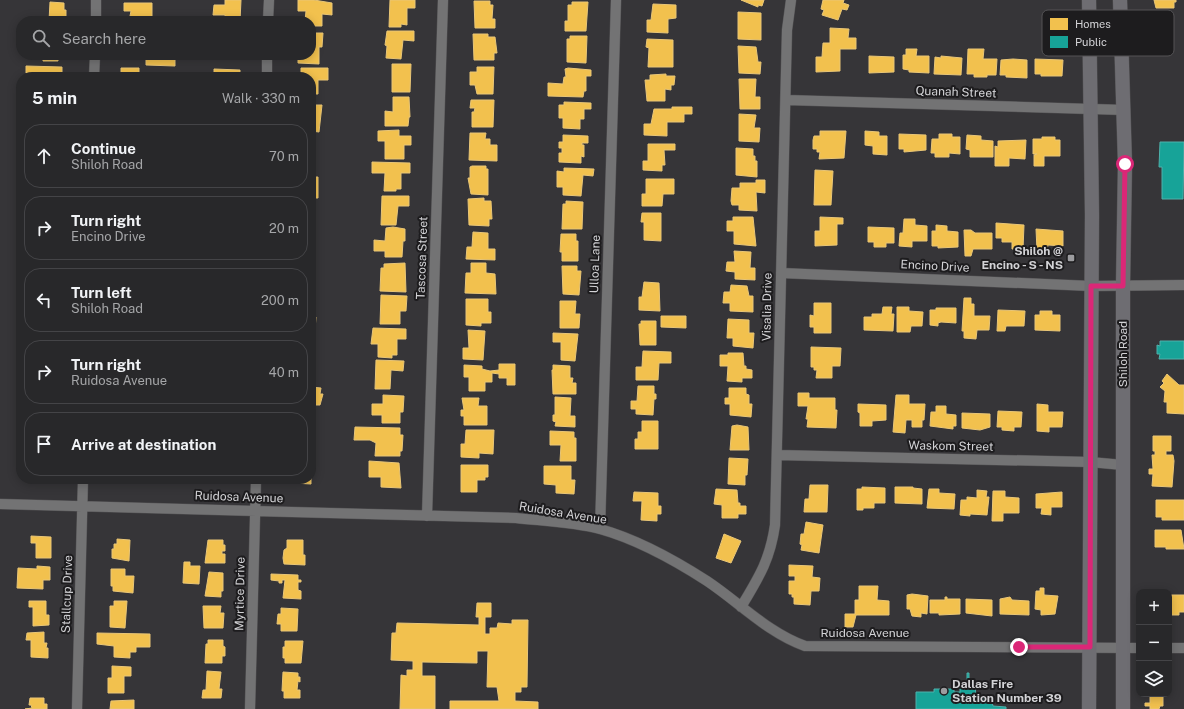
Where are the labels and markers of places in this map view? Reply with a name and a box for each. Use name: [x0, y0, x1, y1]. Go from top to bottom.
place label: Shiloh @ Encino - S - NS: [981, 244, 1063, 272]
marker: Shiloh @ Encino - S - NS: [1066, 253, 1076, 263]
place label: Dallas Fire Station Number 39: [952, 677, 1062, 705]
marker: Dallas Fire Station Number 39: [939, 686, 949, 696]

